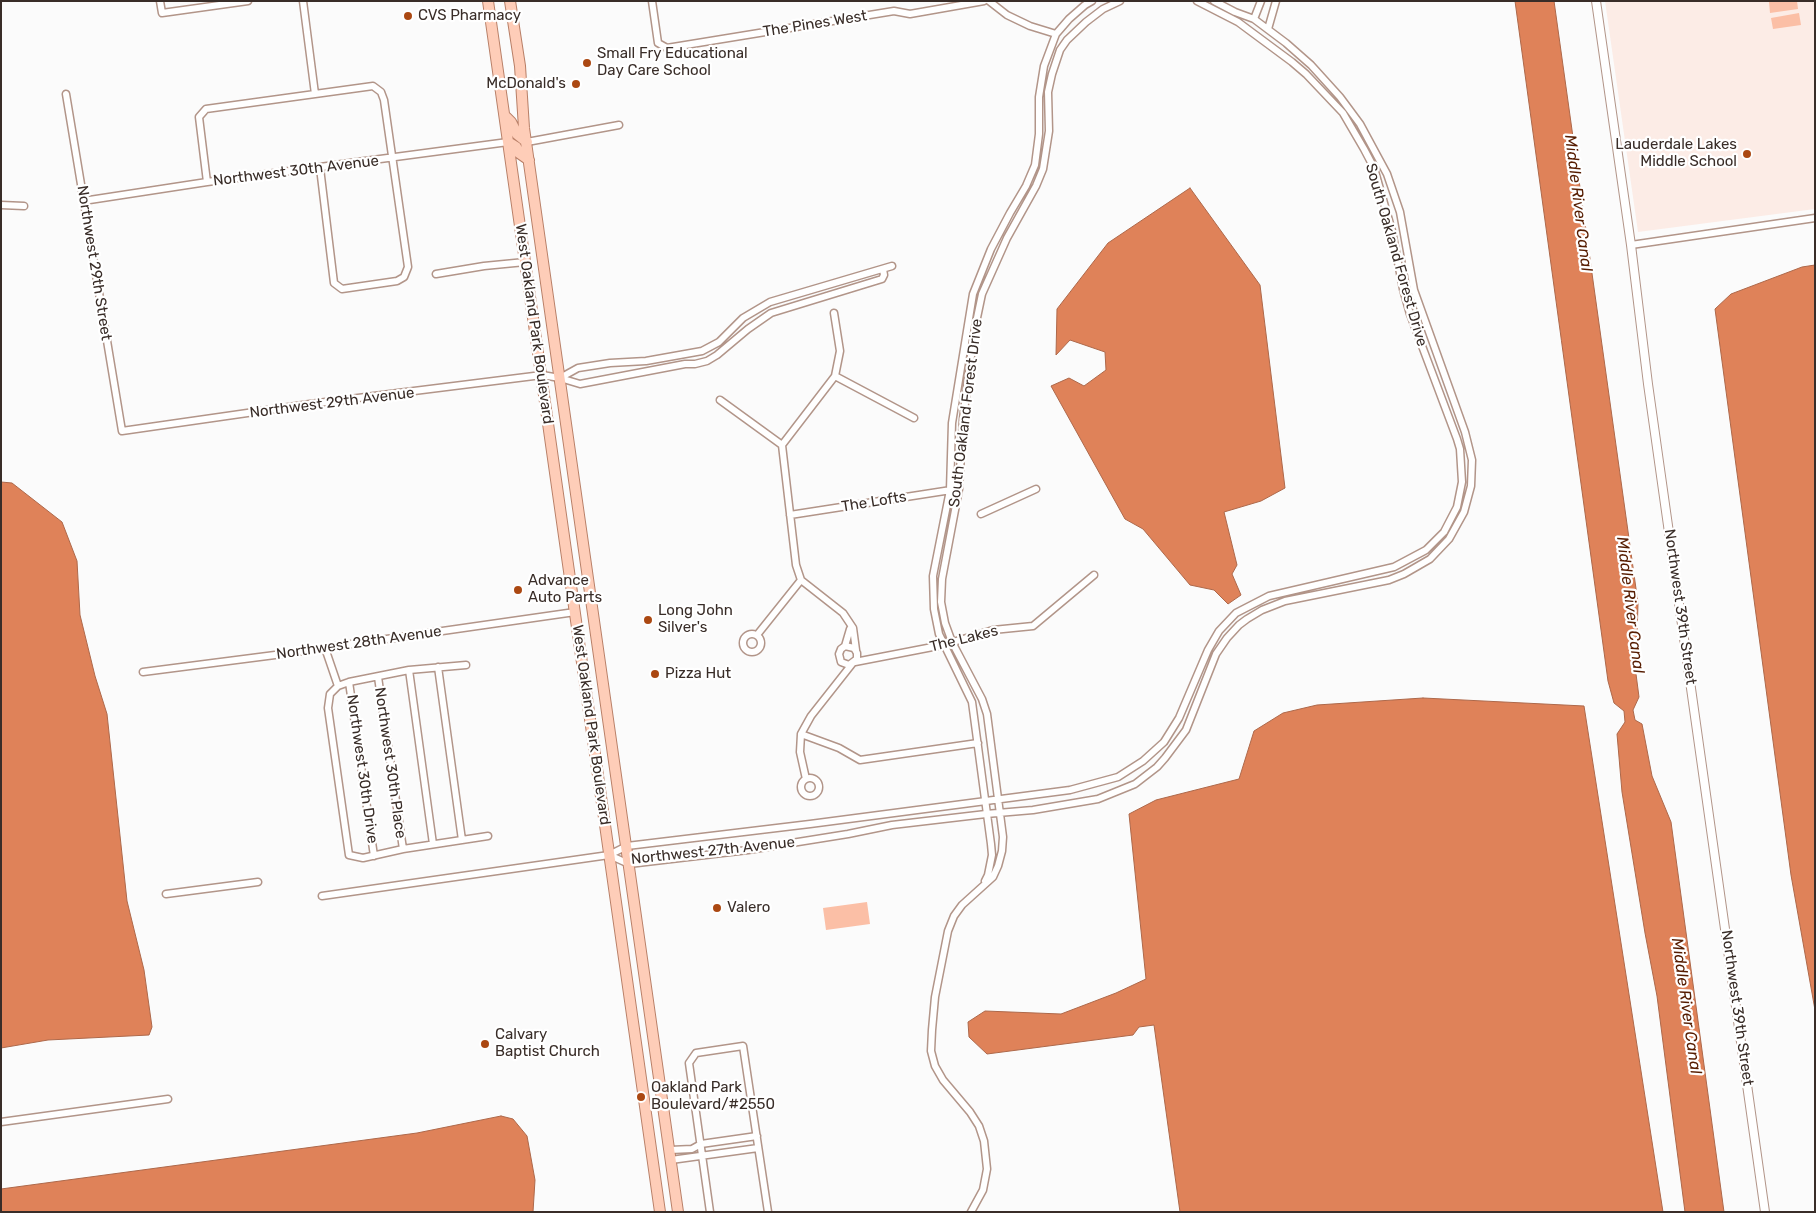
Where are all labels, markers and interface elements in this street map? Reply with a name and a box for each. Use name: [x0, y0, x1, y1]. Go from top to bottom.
place label: CVS Pharmacy: [418, 7, 521, 25]
street label: The Pines West: [762, 7, 868, 41]
marker: CVS Pharmacy: [402, 10, 414, 22]
place label: Small Fry Educational Day Care School: [597, 45, 748, 80]
marker: Small Fry Educational Day Care School: [581, 57, 593, 69]
place label: McDonald's: [486, 75, 566, 93]
marker: McDonald's: [570, 78, 582, 90]
water label: Middle River Canal: [1560, 134, 1596, 272]
place label: Lauderdale Lakes Middle School: [1615, 136, 1737, 171]
marker: Lauderdale Lakes Middle School: [1741, 148, 1753, 160]
street label: Northwest 30th Avenue: [212, 152, 380, 190]
street label: South Oakland Forest Drive: [1361, 161, 1431, 349]
street label: Northwest 29th Street: [73, 184, 115, 342]
street label: West Oakland Park Boulevard: [511, 223, 557, 425]
street label: South Oakland Forest Drive: [945, 318, 987, 508]
street label: Northwest 29th Avenue: [249, 384, 415, 422]
street label: The Lofts: [840, 488, 908, 516]
street label: Northwest 39th Street: [1660, 528, 1700, 686]
water label: Middle River Canal: [1612, 536, 1648, 674]
place label: Advance Auto Parts: [528, 572, 602, 607]
marker: Advance Auto Parts: [512, 584, 524, 596]
place label: Long John Silver's: [658, 602, 733, 637]
marker: Long John Silver's: [642, 614, 654, 626]
street label: Northwest 28th Avenue: [275, 622, 443, 664]
street label: The Lakes: [928, 622, 1000, 656]
street label: West Oakland Park Boulevard: [568, 624, 614, 826]
place label: Pizza Hut: [665, 665, 731, 683]
marker: Pizza Hut: [649, 668, 661, 680]
street label: Northwest 30th Place: [370, 686, 410, 840]
street label: Northwest 30th Drive: [343, 693, 381, 845]
street label: Northwest 27th Avenue: [630, 833, 796, 869]
place label: Valero: [727, 899, 770, 917]
marker: Valero: [711, 902, 723, 914]
street label: Northwest 39th Street: [1717, 929, 1757, 1087]
water label: Middle River Canal: [1667, 937, 1705, 1075]
place label: Calvary Baptist Church: [495, 1026, 600, 1061]
marker: Calvary Baptist Church: [479, 1038, 491, 1050]
place label: Oakland Park Boulevard/#2550: [651, 1079, 775, 1114]
marker: Oakland Park Boulevard/#2550: [635, 1091, 647, 1103]

